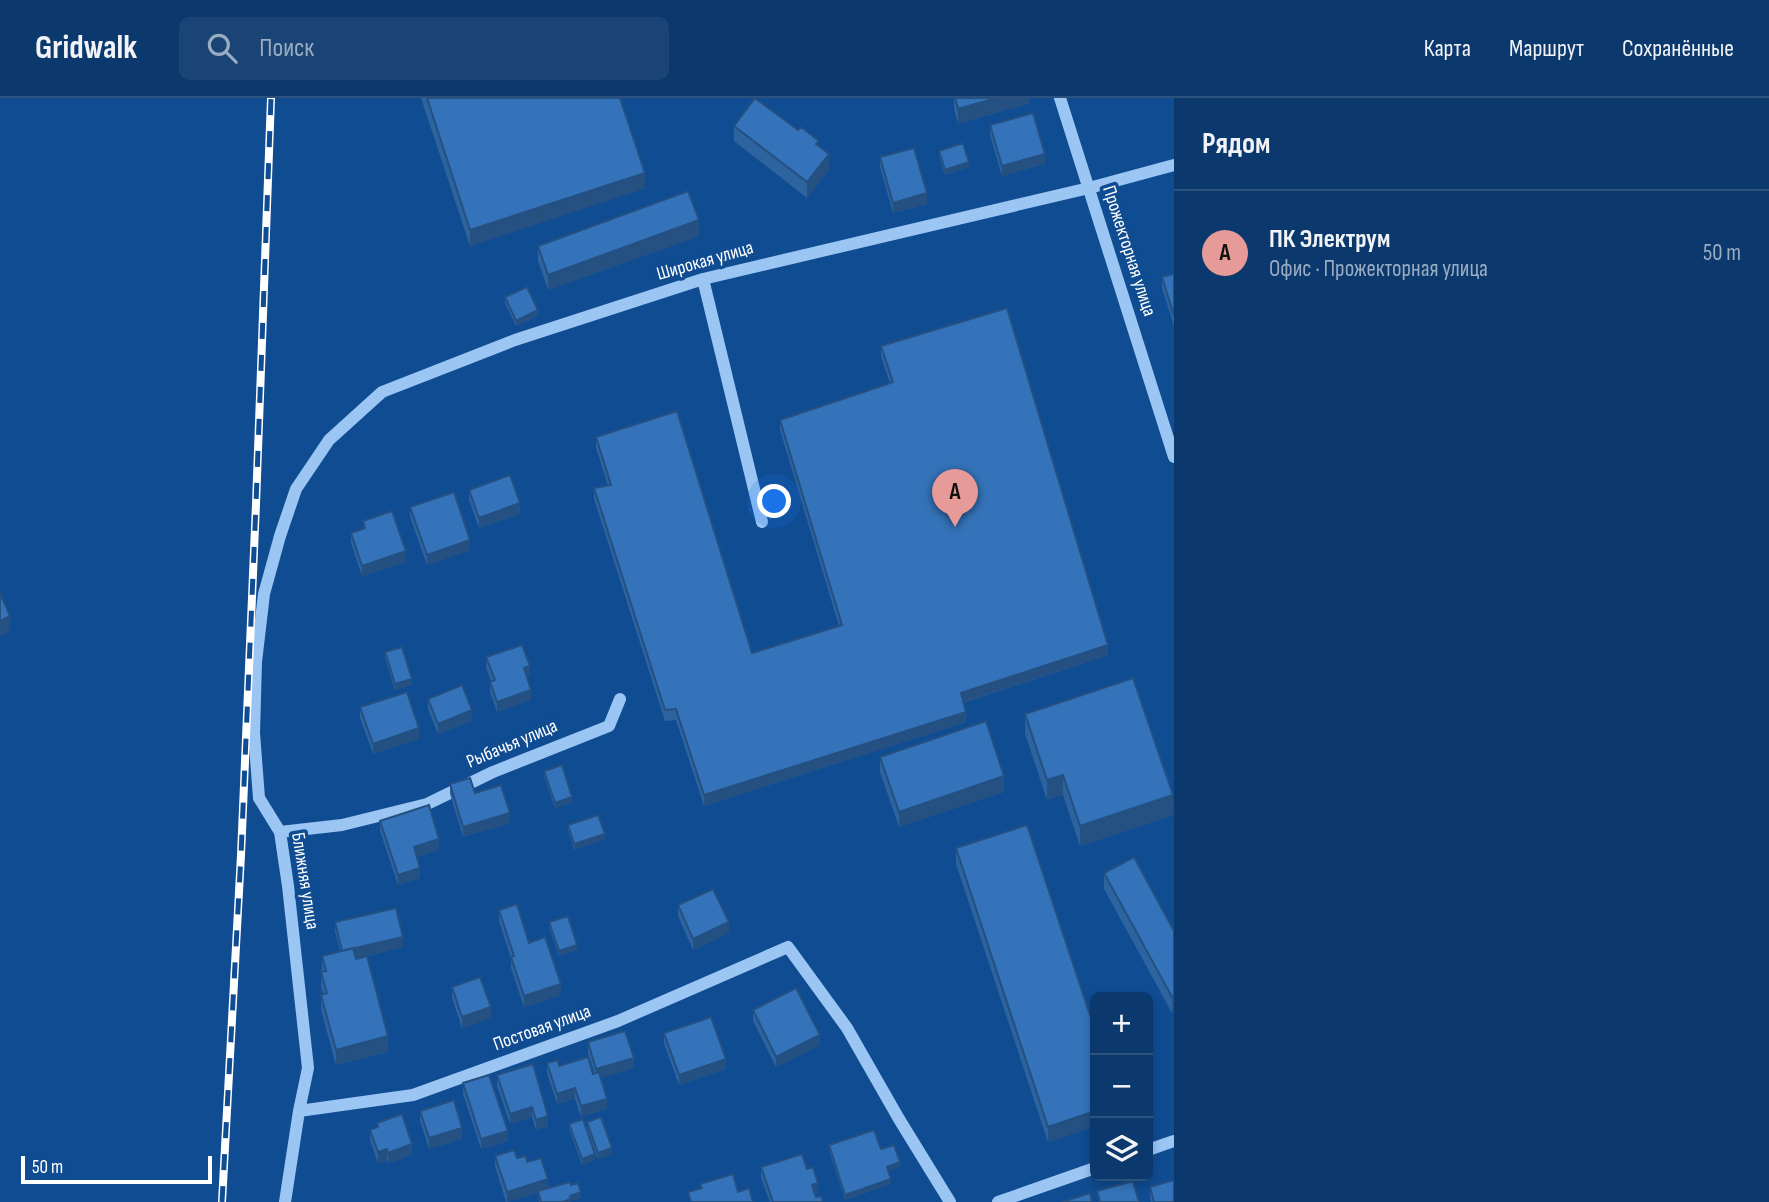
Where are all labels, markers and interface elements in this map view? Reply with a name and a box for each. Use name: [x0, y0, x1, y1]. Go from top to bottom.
search box: [179, 17, 669, 80]
text: Gridwalk: [35, 28, 137, 68]
icon: search: [203, 29, 241, 67]
text: Поиск: [259, 33, 314, 64]
text: Карта: [1424, 34, 1471, 63]
text: Маршрут: [1509, 34, 1584, 63]
text: Сохранённые: [1622, 34, 1734, 63]
text: Рядом: [1202, 126, 1270, 162]
street label: Прожекторная улица: [1097, 183, 1161, 319]
text: ПК Электрум: [1269, 224, 1390, 255]
street label: Широкая улица: [654, 236, 756, 286]
text: A: [1220, 239, 1230, 267]
text: 50 m: [1703, 239, 1741, 267]
text: Офис · Прожекторная улица: [1269, 255, 1488, 283]
pin: A: [932, 469, 978, 527]
your location: [757, 484, 791, 518]
street label: Рыбачья улица: [463, 715, 561, 773]
street label: Ближняя улица: [286, 831, 324, 931]
map controls: [1090, 992, 1153, 1181]
button: +: [1090, 992, 1153, 1055]
street label: Постовая улица: [490, 1000, 594, 1056]
button: −: [1090, 1055, 1153, 1118]
button: layers: [1090, 1118, 1153, 1181]
scale bar: [21, 1153, 212, 1185]
text: 50 m: [32, 1156, 63, 1179]

